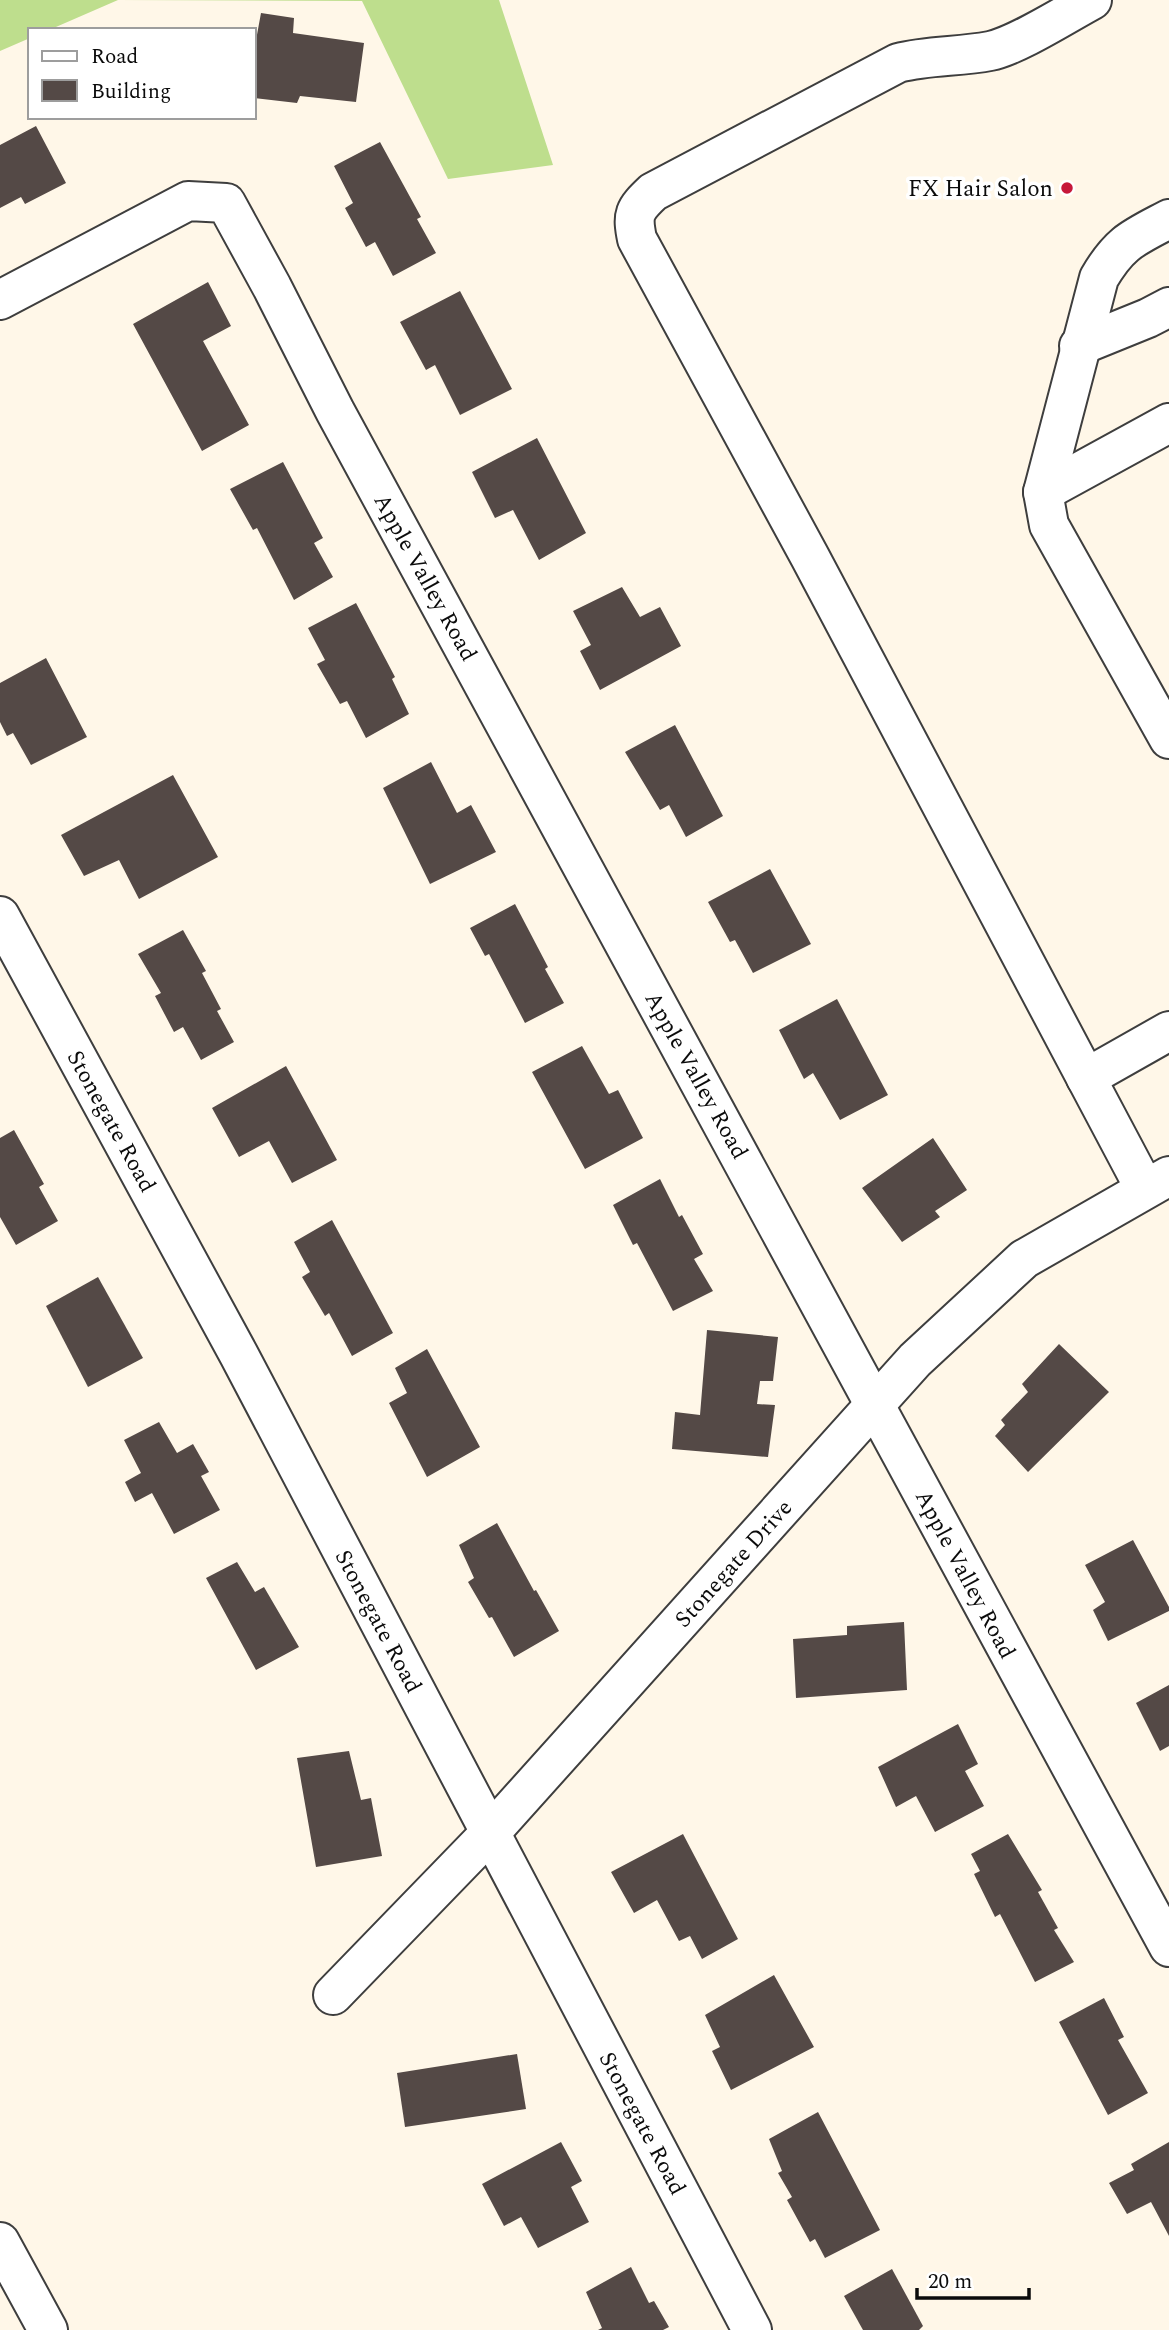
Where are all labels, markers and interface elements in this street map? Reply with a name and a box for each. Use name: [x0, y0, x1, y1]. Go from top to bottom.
legend: [28, 28, 256, 119]
text: Road: [91, 41, 138, 73]
text: Building: [91, 76, 171, 108]
place label: FX Hair Salon: [908, 172, 1053, 207]
marker: FX Hair Salon: [1059, 180, 1075, 196]
street label: Apple Valley Road: [364, 487, 485, 668]
street label: Apple Valley Road: [635, 985, 756, 1166]
street label: Stonegate Road: [57, 1044, 164, 1199]
street label: Apple Valley Road: [905, 1484, 1024, 1666]
street label: Stonegate Drive: [667, 1492, 801, 1636]
street label: Stonegate Road: [325, 1544, 430, 1700]
street label: Stonegate Road: [589, 2046, 694, 2202]
scale bar: [917, 2256, 1029, 2300]
text: 20 m: [928, 2266, 972, 2298]

